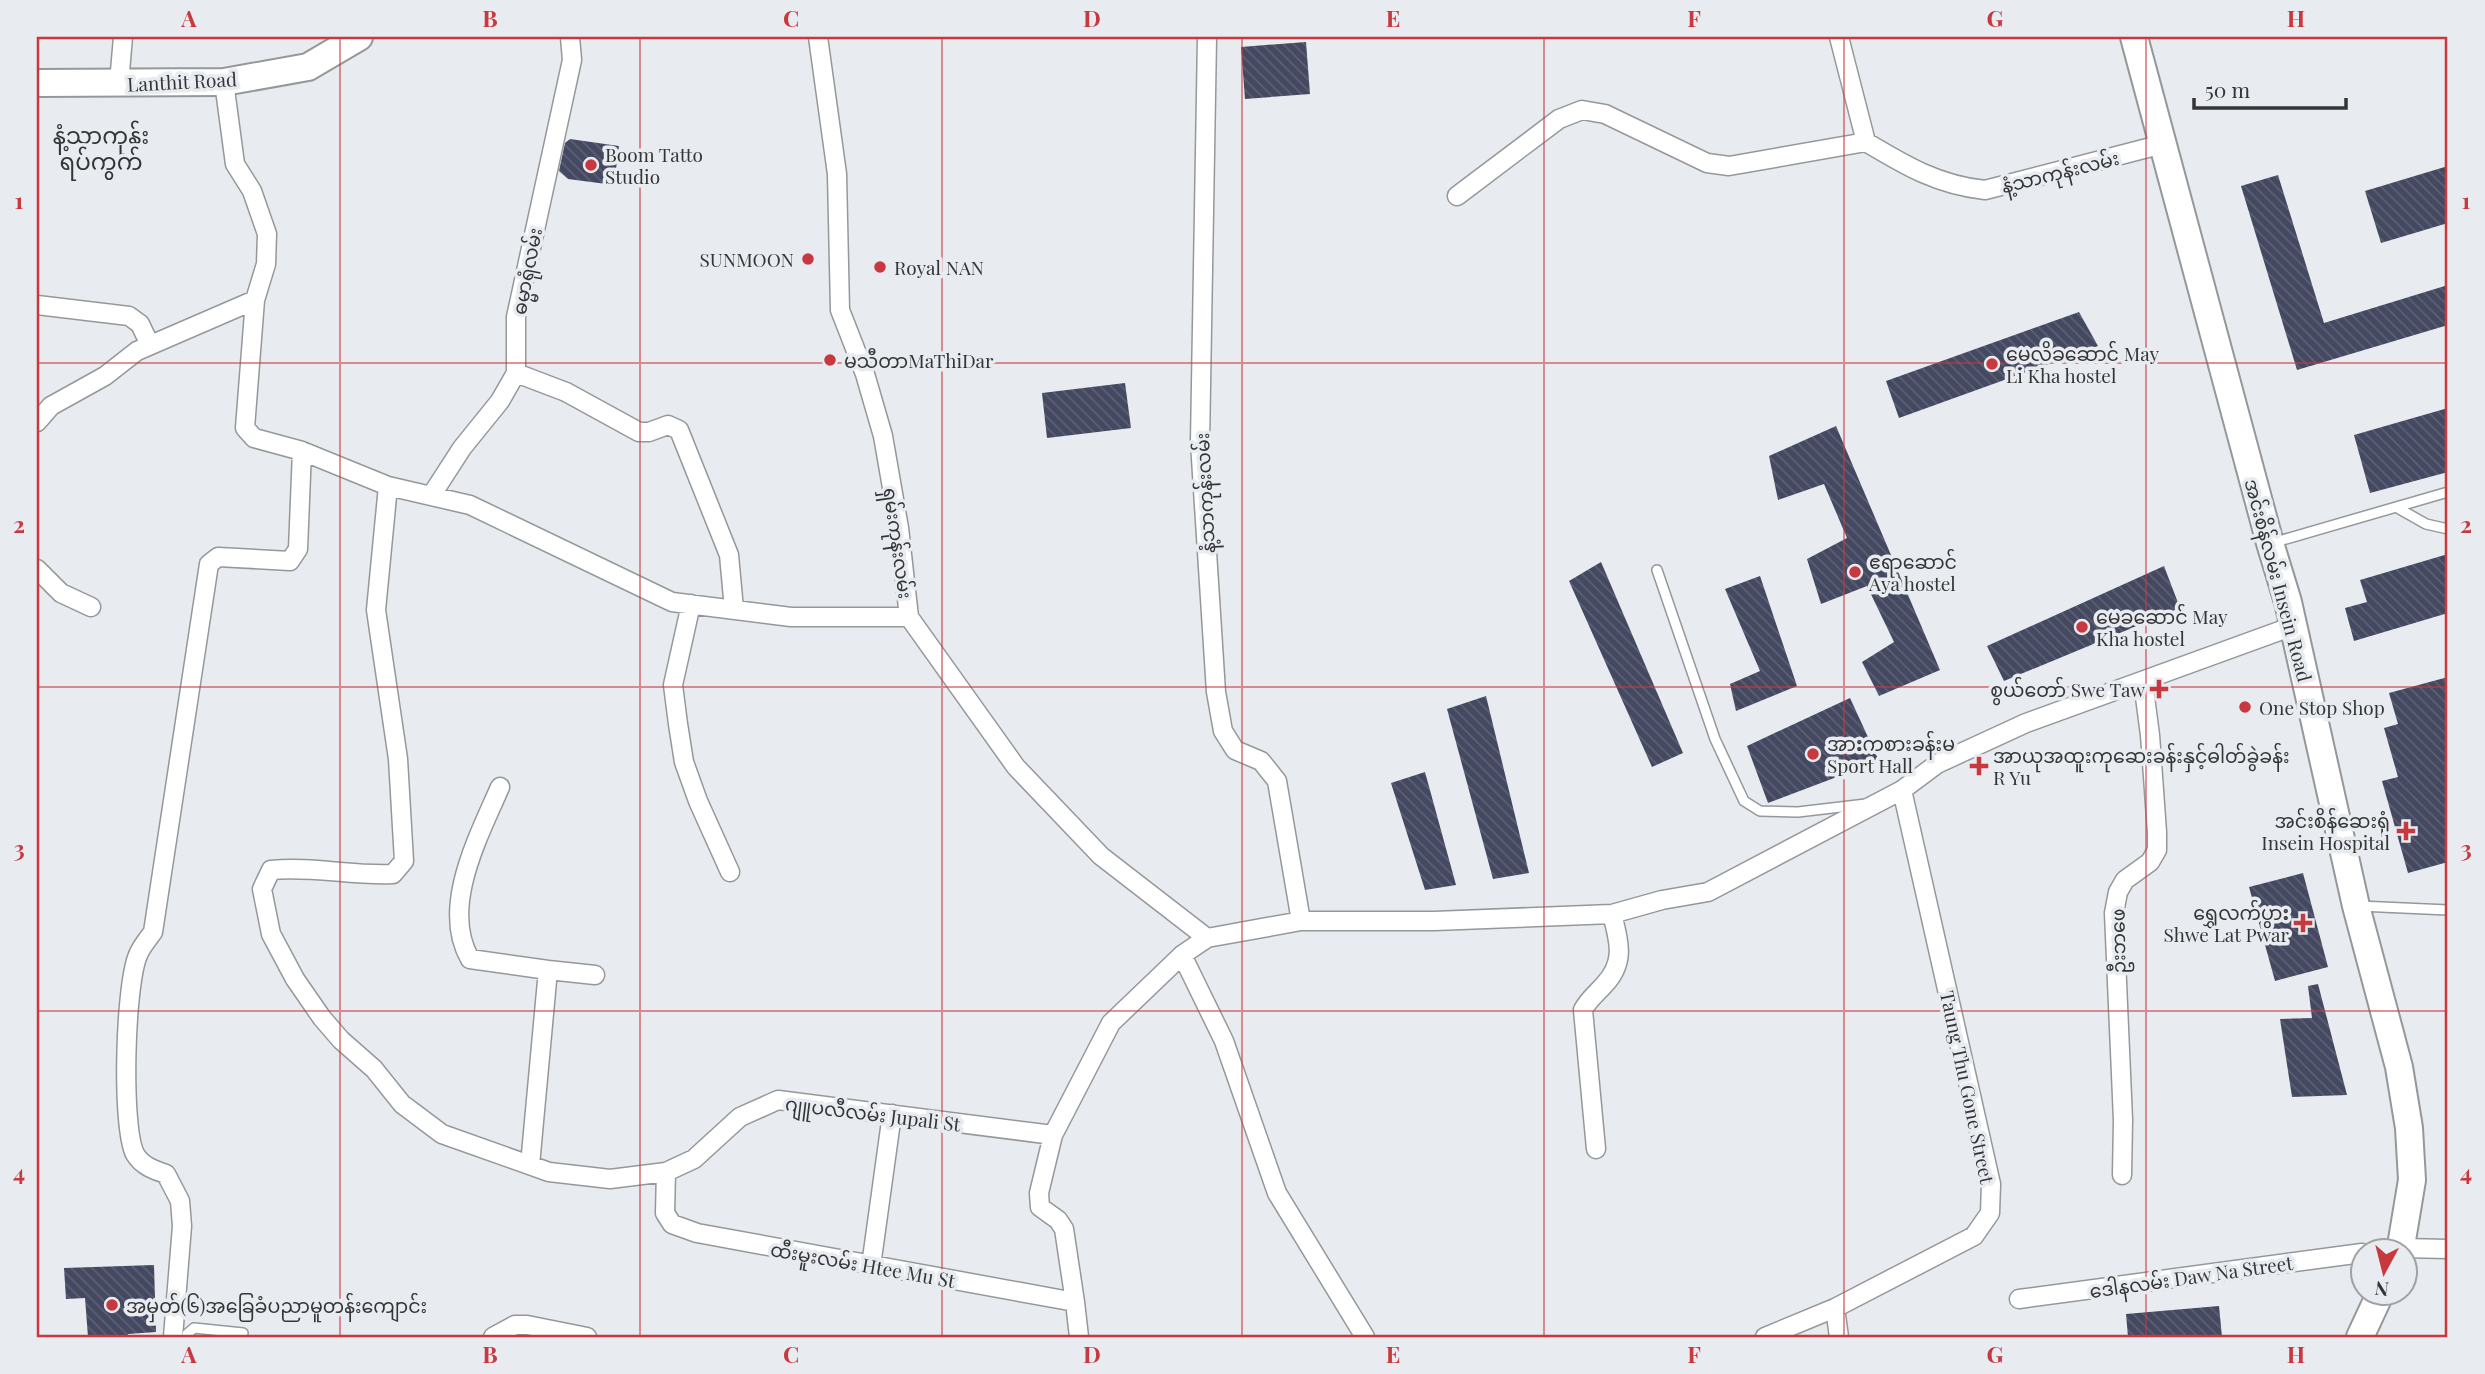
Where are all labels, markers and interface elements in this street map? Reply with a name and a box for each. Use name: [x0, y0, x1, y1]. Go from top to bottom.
text: A: [180, 2, 197, 33]
text: B: [482, 2, 498, 33]
text: C: [783, 2, 799, 33]
text: D: [1083, 2, 1101, 33]
text: E: [1386, 2, 1400, 33]
text: F: [1687, 2, 1701, 33]
text: G: [1987, 2, 2004, 33]
text: H: [2287, 2, 2305, 33]
street label: Lanthit Road: [126, 65, 238, 97]
scale bar: [2194, 66, 2347, 110]
text: 50 m: [2205, 75, 2251, 103]
district label: နံ့သာကုန်း ရပ်ကွက်: [53, 119, 149, 181]
place label: Boom Tatto Studio: [605, 141, 703, 189]
street label: နံ့သာကုန်းလမ်း: [1998, 144, 2123, 203]
marker: Boom Tatto Studio: [583, 157, 599, 173]
text: 1: [15, 184, 24, 215]
text: 1: [2462, 184, 2471, 215]
street label: ဓမ္မာရုံလမ်း: [505, 225, 552, 318]
place label: SUNMOON: [700, 246, 794, 272]
marker: SUNMOON: [800, 251, 816, 267]
place label: Royal NAN: [894, 254, 984, 280]
marker: Royal NAN: [872, 259, 888, 275]
place label: မေလိခဆောင် May Li Kha hostel: [2006, 340, 2160, 388]
place label: မသီတာMaThiDar: [844, 347, 994, 373]
marker: မသီတာMaThiDar: [822, 352, 838, 368]
marker: မေလိခဆောင် May Li Kha hostel: [1984, 356, 2000, 372]
street label: နံ့သာကုန်းလမ်း: [1188, 432, 1225, 554]
street label: အင်းစိန်လမ်း Insein Road: [2236, 476, 2319, 685]
street label: ရှမ်းကုန်းလမ်း: [873, 486, 920, 601]
text: 2: [13, 508, 25, 539]
text: 2: [2460, 508, 2472, 539]
place label: ဧရာဆောင် Aya hostel: [1868, 548, 1957, 596]
marker: ဧရာဆောင် Aya hostel: [1847, 564, 1863, 580]
place label: မေခဆောင် May Kha hostel: [2096, 603, 2228, 651]
marker: မေခဆောင် May Kha hostel: [2074, 619, 2090, 635]
place label: စွယ်တော် Swe Taw: [1990, 676, 2145, 706]
marker: စွယ်တော် Swe Taw: [2151, 681, 2167, 697]
place label: One Stop Shop: [2259, 694, 2385, 720]
marker: One Stop Shop: [2237, 699, 2253, 715]
place label: အားကစားခန်းမ Sport Hall: [1827, 730, 1955, 778]
place label: အာယုအထူးကုဆေးခန်းနှင့်ဓါတ်ခွဲခန်း R Yu: [1993, 742, 2290, 790]
marker: အားကစားခန်းမ Sport Hall: [1805, 746, 1821, 762]
marker: အာယုအထူးကုဆေးခန်းနှင့်ဓါတ်ခွဲခန်း R Yu: [1971, 758, 1987, 774]
place label: အင်းစိန်ဆေးရုံ Insein Hospital: [2261, 807, 2391, 855]
marker: အင်းစိန်ဆေးရုံ Insein Hospital: [2396, 821, 2416, 841]
text: 3: [13, 832, 25, 863]
text: 3: [2460, 832, 2472, 863]
place label: ရွှေလက်ပွား Shwe Lat Pwar: [2164, 899, 2290, 947]
street label: ဦးဘဖေ: [2103, 908, 2135, 974]
marker: ရွှေလက်ပွား Shwe Lat Pwar: [2295, 915, 2311, 931]
street label: Taung Thu Gone Street: [1935, 988, 2001, 1186]
street label: ဂျူပလီလမ်း Jupali St: [783, 1089, 962, 1141]
text: 4: [13, 1156, 25, 1187]
text: 4: [2460, 1156, 2472, 1187]
street label: ထီးမူးလမ်း Htee Mu St: [768, 1235, 958, 1298]
north arrow: [2348, 1238, 2418, 1308]
street label: ဒေါနလမ်း Daw Na Street: [2088, 1249, 2295, 1307]
text: N: [2373, 1276, 2390, 1304]
place label: အမှတ်(၆)အခြေခံပညာမူတန်းကျောင်း: [126, 1292, 427, 1323]
marker: အမှတ်(၆)အခြေခံပညာမူတန်းကျောင်း: [104, 1297, 120, 1313]
text: A: [180, 1338, 197, 1369]
text: B: [482, 1338, 498, 1369]
text: C: [783, 1338, 799, 1369]
text: D: [1083, 1338, 1101, 1369]
text: E: [1386, 1338, 1400, 1369]
text: F: [1687, 1338, 1701, 1369]
text: G: [1987, 1338, 2004, 1369]
text: H: [2287, 1338, 2305, 1369]

